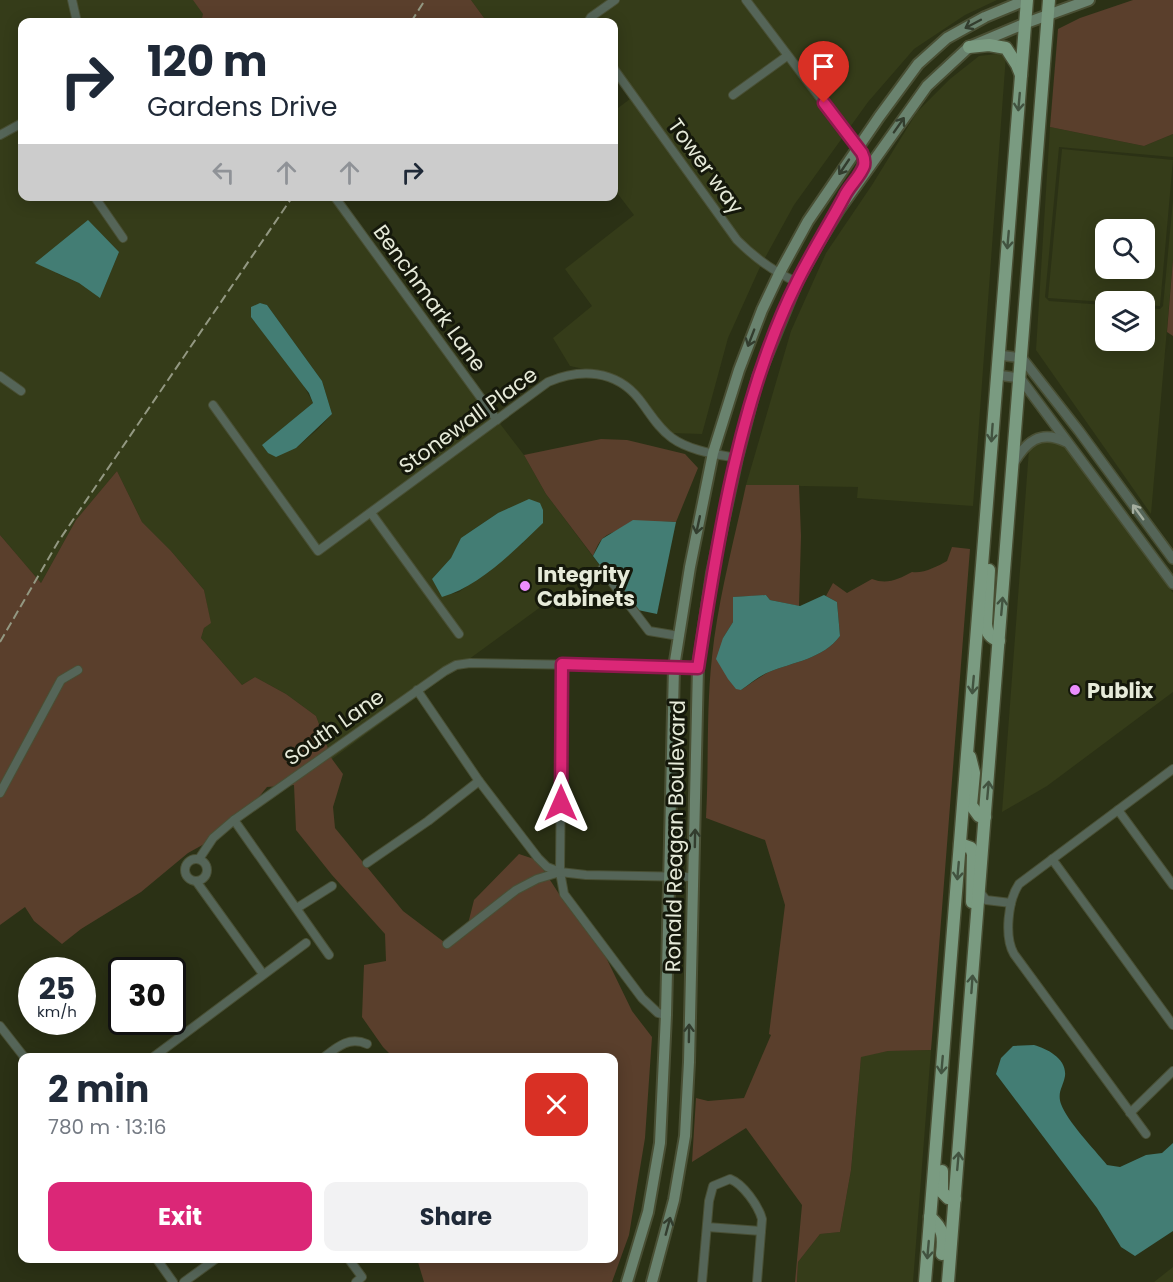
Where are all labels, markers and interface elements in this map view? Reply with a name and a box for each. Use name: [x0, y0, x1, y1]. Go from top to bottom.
one-way arrow: [964, 19, 982, 30]
text: 120 m: [147, 32, 268, 91]
pin: [798, 41, 849, 103]
icon: right: [48, 42, 126, 120]
icon: arrive: [807, 50, 840, 83]
text: Gardens Drive: [147, 88, 338, 125]
one-way arrow: [1013, 91, 1024, 111]
street label: Tower way: [661, 112, 751, 220]
one-way arrow: [893, 117, 905, 133]
icon: left: [207, 156, 240, 189]
icon: ahead: [270, 156, 303, 189]
icon: ahead: [333, 156, 366, 189]
icon: right: [396, 156, 429, 189]
one-way arrow: [838, 159, 850, 175]
street label: Benchmark Lane: [367, 219, 493, 377]
map controls: [1095, 219, 1155, 351]
button: search: [1095, 219, 1155, 279]
one-way arrow: [1002, 230, 1013, 250]
button: layers: [1095, 291, 1155, 351]
one-way arrow: [745, 328, 756, 347]
street label: Stonewall Place: [393, 360, 543, 480]
one-way arrow: [987, 423, 998, 442]
one-way arrow: [1132, 505, 1145, 521]
one-way arrow: [692, 515, 703, 534]
place label: Integrity Cabinets: [537, 560, 635, 613]
marker: Integrity Cabinets: [518, 579, 532, 593]
one-way arrow: [997, 596, 1008, 616]
one-way arrow: [967, 674, 978, 694]
place label: Publix: [1087, 676, 1154, 705]
street label: South Lane: [278, 682, 390, 772]
marker: Publix: [1068, 683, 1082, 697]
street label: Ronald Reagan Boulevard: [658, 700, 692, 972]
position arrow: [529, 771, 593, 835]
one-way arrow: [982, 780, 993, 800]
one-way arrow: [689, 828, 701, 848]
one-way arrow: [952, 861, 963, 881]
speed limit sign: 30: [108, 957, 186, 1035]
text: 25: [39, 967, 75, 1010]
one-way arrow: [967, 975, 978, 995]
text: km/h: [37, 1001, 77, 1022]
one-way arrow: [684, 1023, 695, 1043]
one-way arrow: [937, 1055, 948, 1075]
text: 2 min: [48, 1064, 149, 1115]
button: close: [525, 1073, 588, 1136]
text: 780 m · 13:16: [48, 1113, 167, 1141]
one-way arrow: [953, 1151, 964, 1171]
button: Exit: [48, 1182, 312, 1251]
button: Share: [324, 1182, 588, 1251]
one-way arrow: [662, 1216, 674, 1235]
one-way arrow: [922, 1239, 933, 1259]

